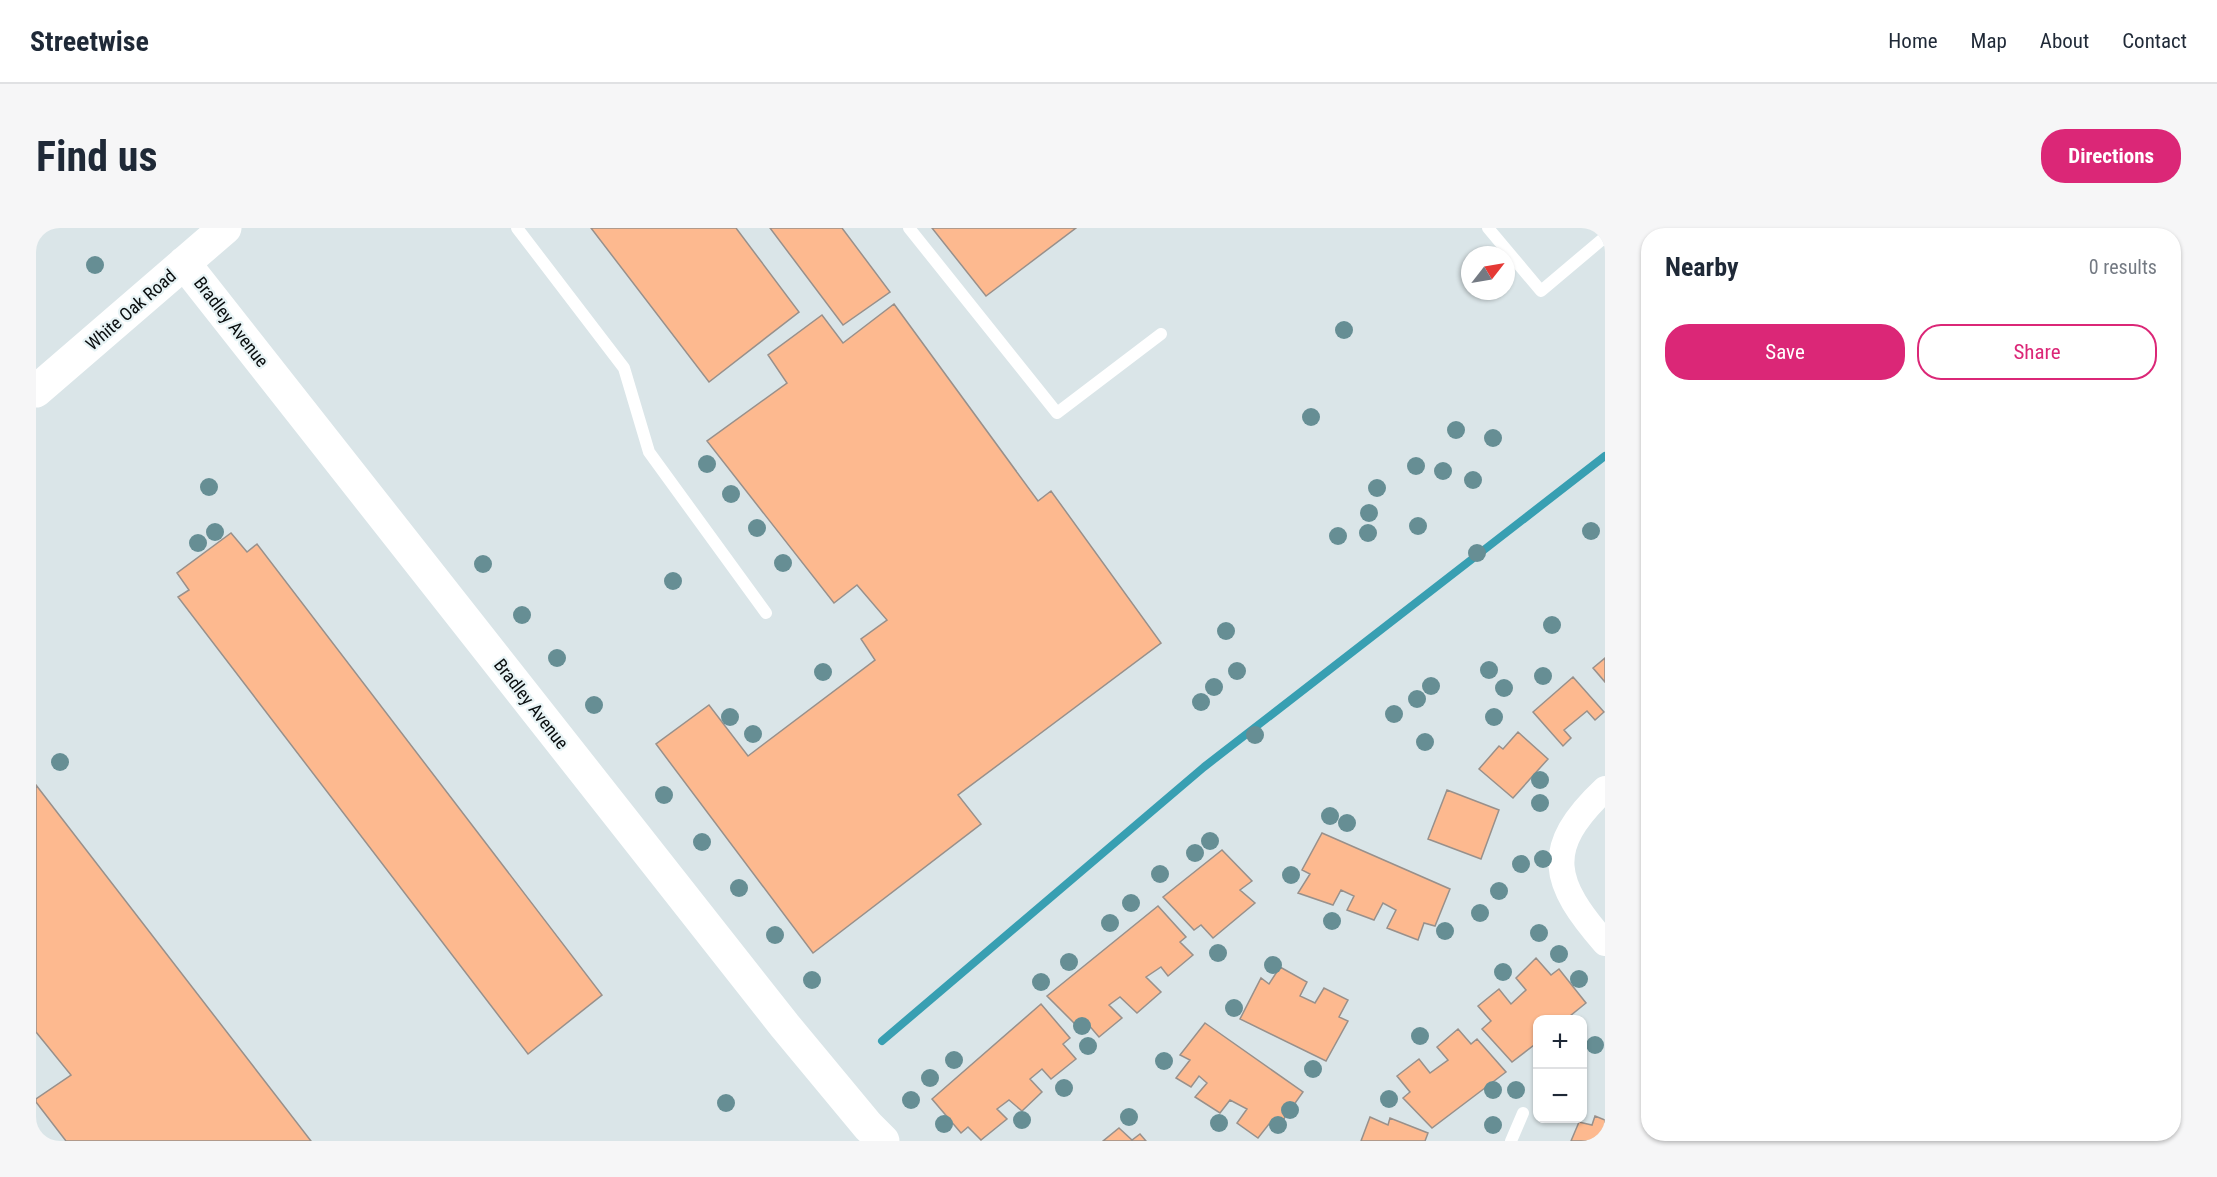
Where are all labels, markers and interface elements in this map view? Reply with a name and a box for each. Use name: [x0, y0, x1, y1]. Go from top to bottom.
text: Streetwise: [30, 25, 149, 58]
text: Home: [1888, 29, 1938, 53]
text: Map: [1971, 29, 2007, 53]
text: About: [2040, 29, 2089, 53]
text: Contact: [2122, 29, 2187, 53]
button: Directions: [2041, 129, 2181, 183]
text: Find us: [36, 132, 157, 181]
north arrow: [1461, 246, 1515, 300]
text: Nearby: [1665, 252, 1739, 282]
text: 0 results: [2089, 255, 2157, 279]
street label: White Oak Road: [81, 265, 180, 354]
street label: Bradley Avenue: [190, 273, 273, 371]
button: Save: [1665, 324, 1905, 380]
button: Share: [1917, 324, 2157, 380]
street label: Bradley Avenue: [490, 655, 573, 753]
map controls: [1533, 1015, 1587, 1123]
button: +: [1533, 1015, 1587, 1069]
button: −: [1533, 1069, 1587, 1123]

